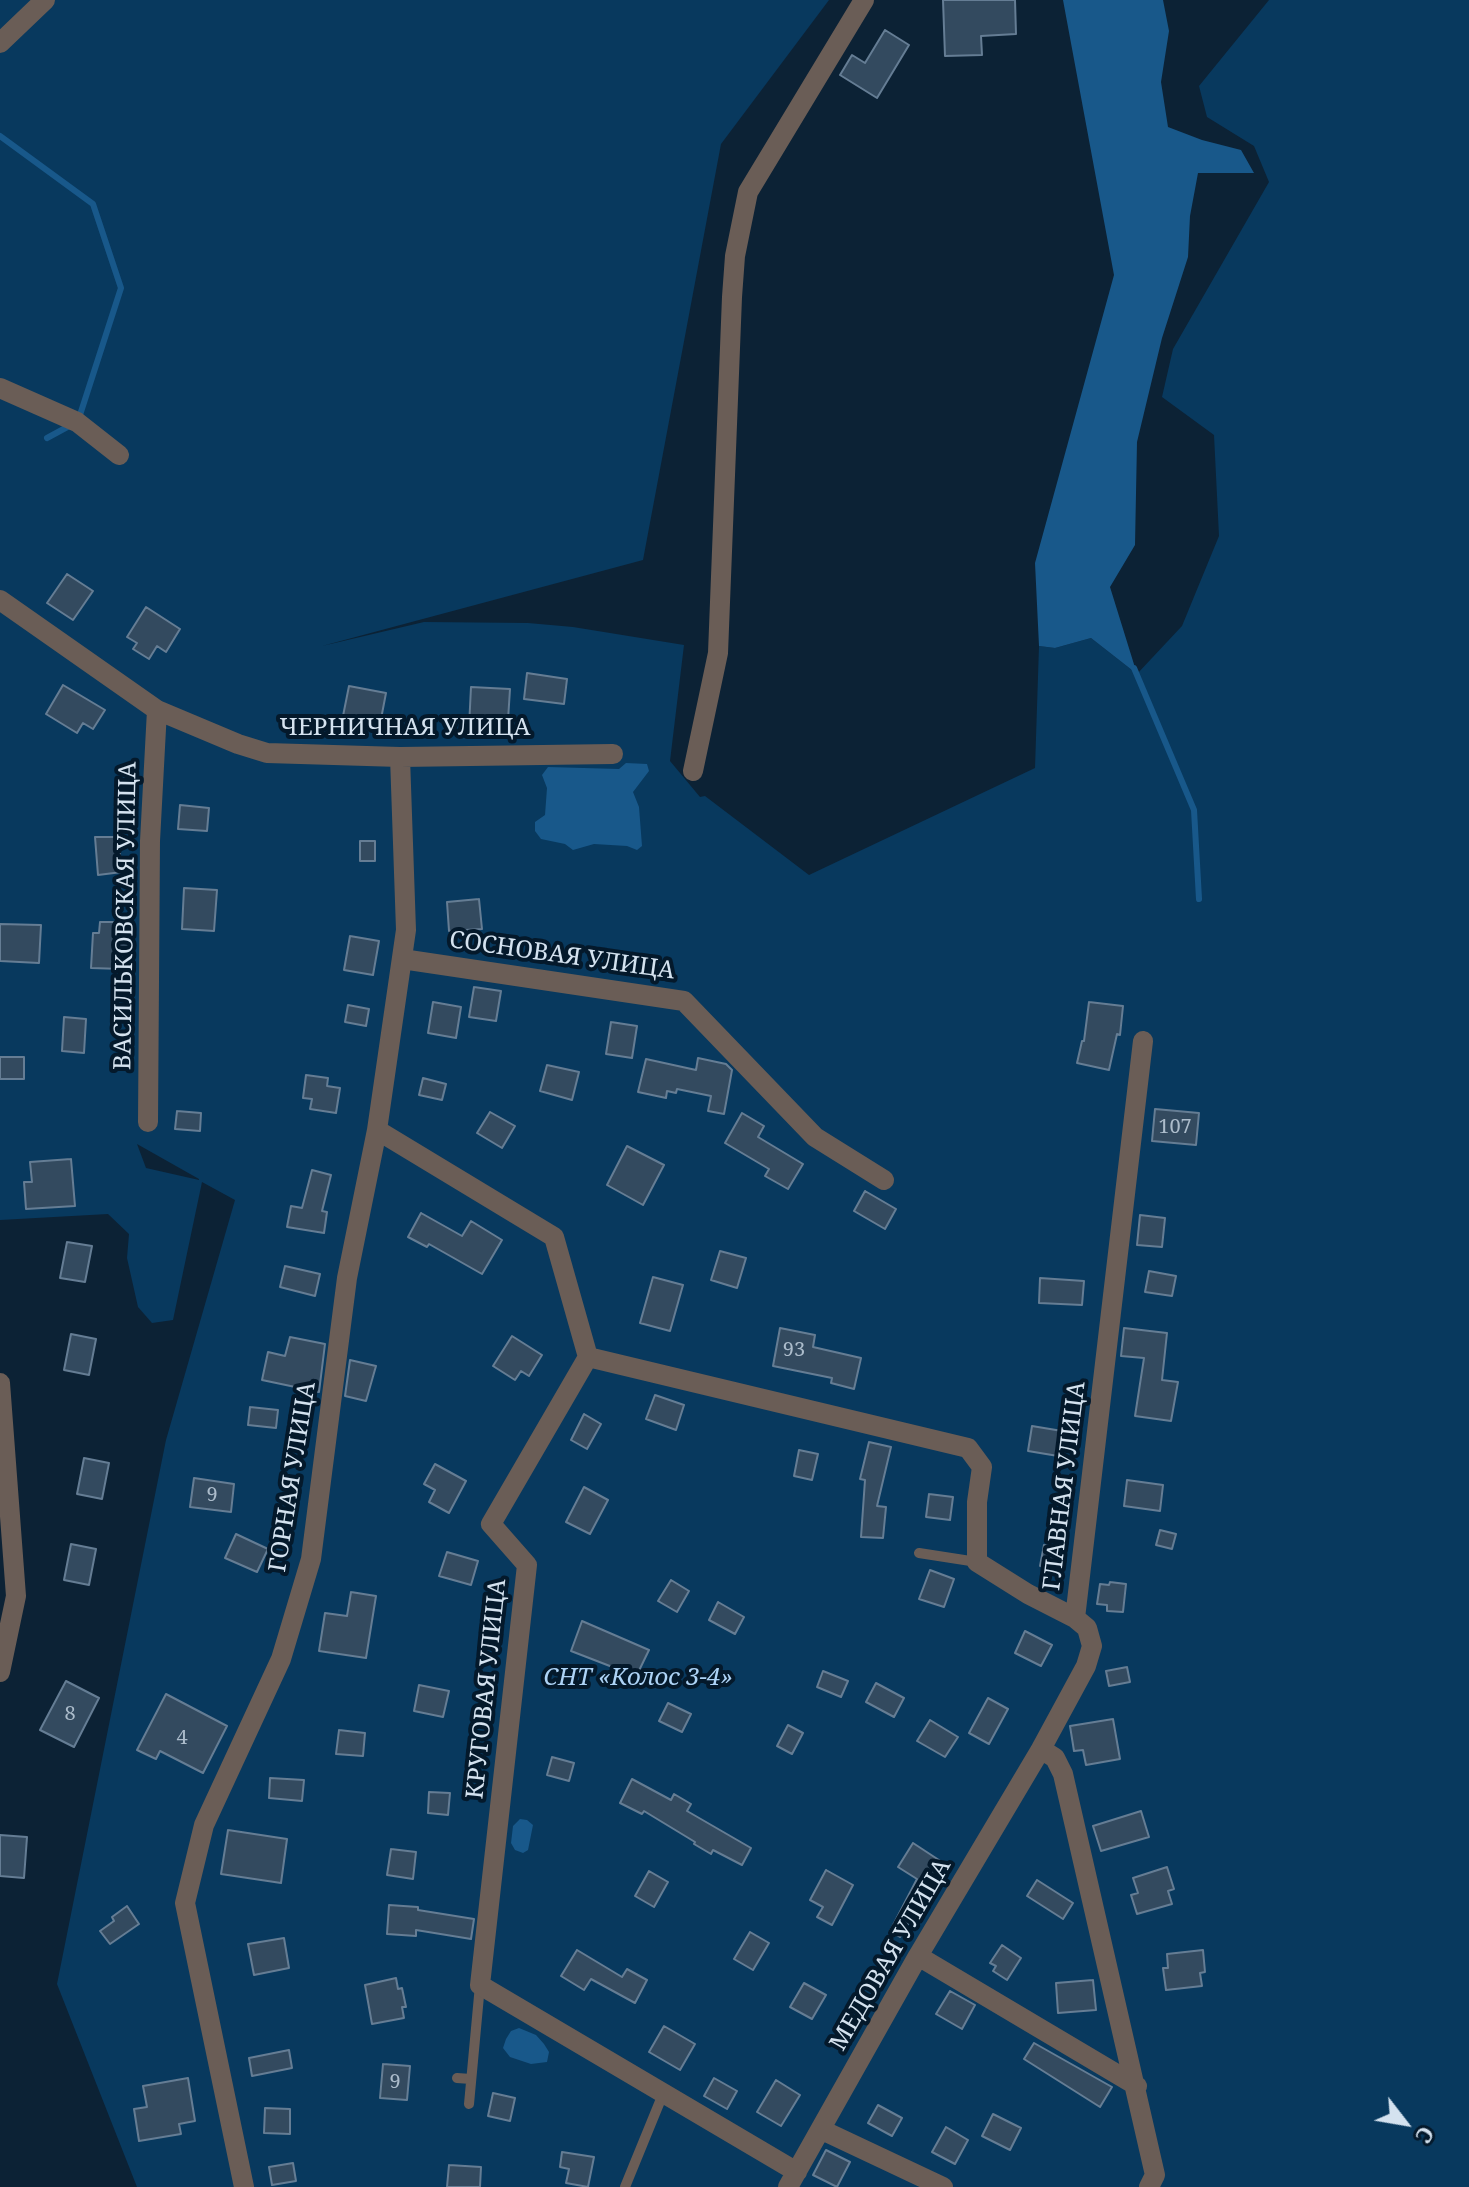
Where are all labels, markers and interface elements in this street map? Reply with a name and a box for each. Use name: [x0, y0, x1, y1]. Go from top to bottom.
street label: ЧЕРНИЧНАЯ УЛИЦА: [280, 714, 530, 742]
street label: ВАСИЛЬКОВСКАЯ УЛИЦА: [109, 762, 143, 1070]
street label: СОСНОВАЯ УЛИЦА: [448, 926, 676, 986]
house number: 107: [1158, 1115, 1192, 1139]
house number: 93: [783, 1338, 805, 1362]
street label: ГОРНАЯ УЛИЦА: [264, 1380, 322, 1574]
street label: ГЛАВНАЯ УЛИЦА: [1038, 1380, 1092, 1592]
house number: 9: [206, 1483, 218, 1507]
street label: КРУГОВАЯ УЛИЦА: [461, 1577, 513, 1801]
park label: СНТ «Колос 3-4»: [543, 1664, 733, 1692]
house number: 8: [64, 1702, 76, 1726]
house number: 4: [176, 1726, 188, 1750]
street label: МЕДОВАЯ УЛИЦА: [824, 1854, 958, 2056]
house number: 9: [389, 2070, 401, 2094]
north arrow: [1365, 2083, 1445, 2163]
text: С: [1409, 2121, 1442, 2149]

